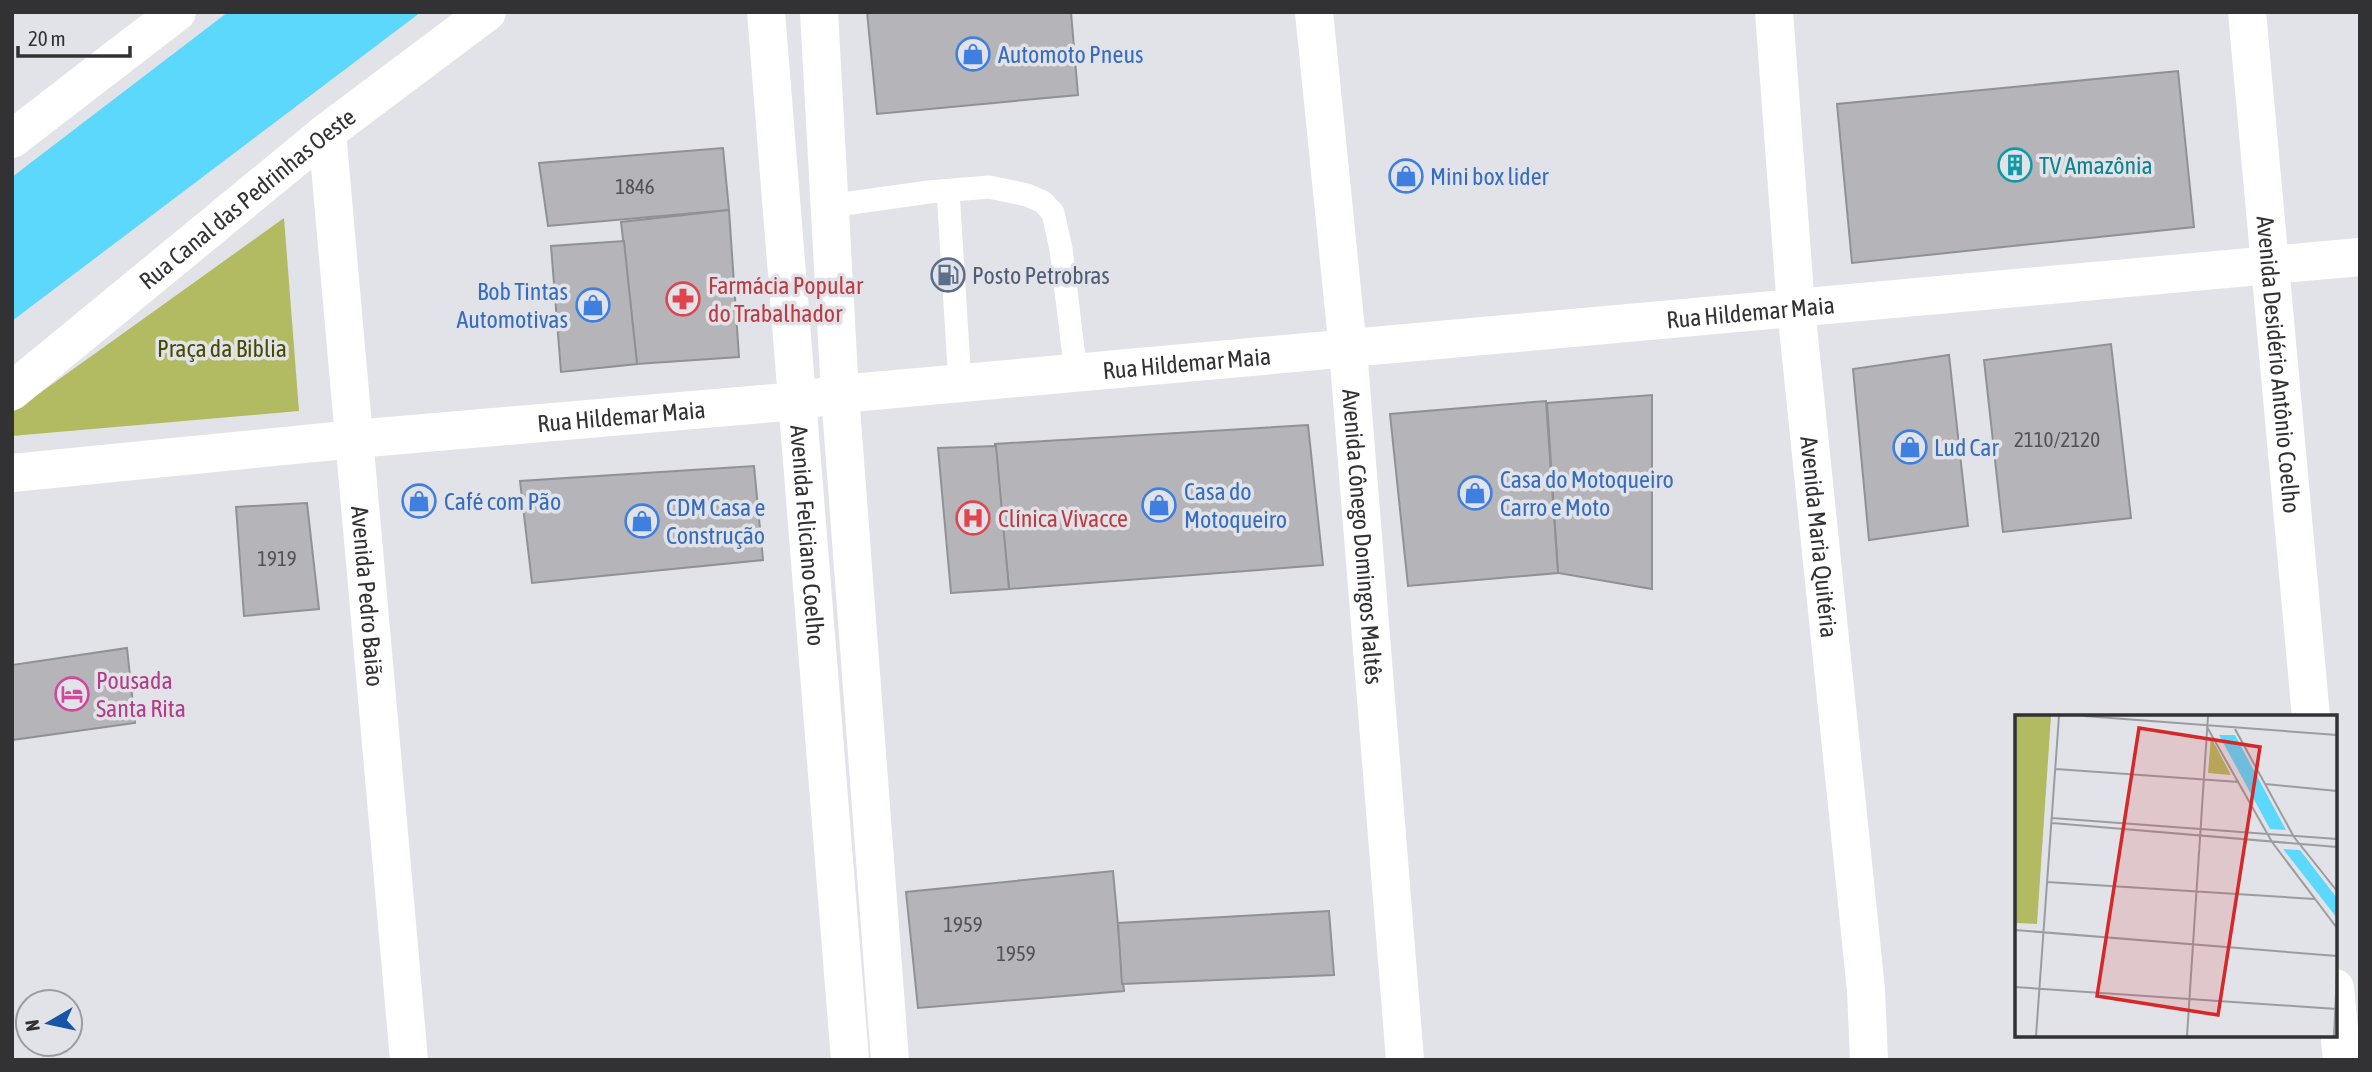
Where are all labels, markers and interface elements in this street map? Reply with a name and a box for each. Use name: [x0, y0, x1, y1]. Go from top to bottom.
scale bar: [18, 14, 130, 58]
text: 20 m: [28, 26, 66, 50]
shop icon: Automoto Pneus: [954, 35, 992, 73]
place label: Automoto Pneus: [998, 41, 1143, 68]
street label: Rua Canal das Pedrinhas Oeste: [134, 102, 360, 294]
building icon: TV Amazônia: [1996, 146, 2034, 184]
place label: TV Amazônia: [2039, 152, 2153, 179]
shop icon: Mini box lider: [1387, 157, 1425, 195]
place label: Mini box lider: [1430, 163, 1550, 190]
house number: 1846: [615, 174, 655, 198]
street label: Avenida Desidério Antônio Coelho: [2252, 215, 2306, 514]
fuel station icon: Posto Petrobras: [929, 256, 967, 294]
place label: Posto Petrobras: [972, 262, 1110, 289]
place label: Farmácia Popular do Trabalhador: [708, 272, 864, 327]
place label: Bob Tintas Automotivas: [456, 278, 568, 333]
pharmacy icon: Farmácia Popular do Trabalhador: [664, 280, 702, 318]
shop icon: Bob Tintas Automotivas: [574, 286, 612, 324]
street label: Rua Hildemar Maia: [1665, 291, 1836, 333]
park label: Praça da Biblia: [157, 335, 287, 362]
street label: Rua Hildemar Maia: [1101, 342, 1272, 384]
street label: Avenida Cônego Domingos Maltês: [1338, 388, 1388, 685]
street label: Rua Hildemar Maia: [536, 395, 707, 437]
street label: Avenida Feliciano Coelho: [786, 424, 830, 647]
house number: 2110/2120: [2014, 427, 2100, 451]
shop icon: Lud Car: [1891, 428, 1929, 466]
place label: Lud Car: [1934, 434, 2000, 461]
street label: Avenida Maria Quitéria: [1796, 435, 1843, 639]
place label: Casa do Motoqueiro Carro e Moto: [1500, 466, 1674, 521]
shop icon: Casa do Motoqueiro Carro e Moto: [1456, 474, 1494, 512]
place label: Casa do Motoqueiro: [1184, 478, 1287, 533]
shop icon: Café com Pão: [400, 482, 438, 520]
shop icon: Casa do Motoqueiro: [1140, 486, 1178, 524]
place label: Café com Pão: [444, 488, 561, 515]
place label: CDM Casa e Construção: [666, 494, 765, 549]
hospital icon: Clínica Vivacce: [954, 499, 992, 537]
shop icon: CDM Casa e Construção: [623, 502, 661, 540]
street label: Avenida Pedro Baião: [347, 505, 389, 688]
place label: Clínica Vivacce: [998, 505, 1128, 532]
house number: 1919: [257, 546, 297, 570]
place label: Pousada Santa Rita: [96, 667, 186, 722]
hotel icon: Pousada Santa Rita: [53, 675, 91, 713]
inset map: [2015, 715, 2337, 1037]
house number: 1959: [943, 912, 983, 936]
house number: 1959: [996, 941, 1036, 965]
north arrow: [14, 988, 84, 1058]
text: N: [20, 1018, 44, 1033]

